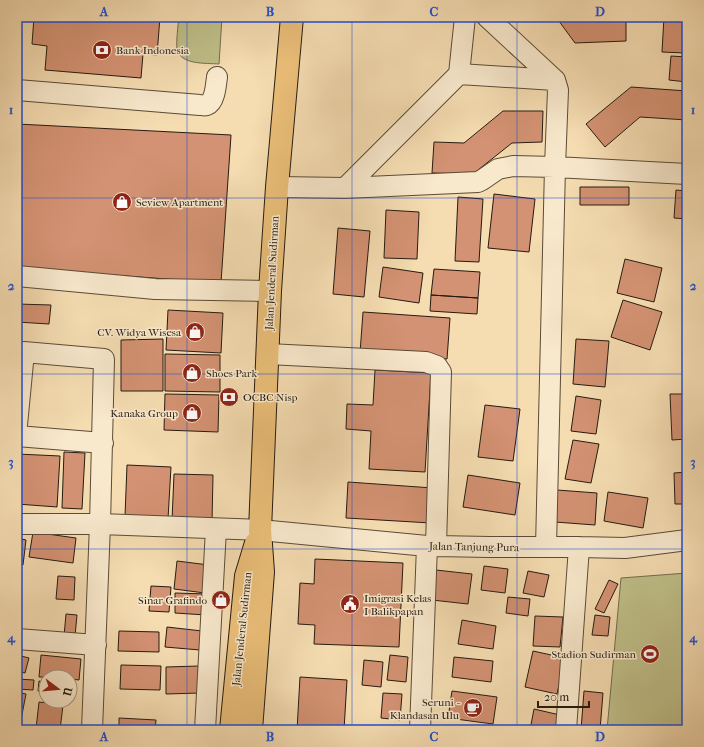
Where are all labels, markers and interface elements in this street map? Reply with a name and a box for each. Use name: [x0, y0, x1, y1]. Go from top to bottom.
text: A: [99, 4, 109, 19]
text: B: [266, 4, 275, 19]
text: C: [430, 4, 439, 19]
text: D: [595, 4, 605, 19]
bank icon: Bank Indonesia: [91, 39, 113, 61]
place label: Bank Indonesia: [116, 44, 190, 57]
text: 1: [9, 102, 14, 117]
text: 1: [691, 102, 696, 117]
shop icon: Seview Apartment: [111, 191, 133, 213]
place label: Seview Apartment: [136, 196, 223, 209]
street label: Jalan Jenderal Sudirman: [262, 215, 282, 332]
text: 2: [8, 278, 15, 293]
text: 2: [690, 278, 697, 293]
shop icon: CV. Widya Wisesa: [184, 321, 206, 343]
place label: CV. Widya Wisesa: [97, 326, 182, 339]
shop icon: Shoes Park: [181, 362, 203, 384]
place label: Shoes Park: [206, 367, 257, 380]
bank icon: OCBC Nisp: [218, 386, 240, 408]
place label: OCBC Nisp: [243, 391, 298, 404]
shop icon: Kanaka Group: [181, 402, 203, 424]
place label: Kanaka Group: [110, 407, 178, 420]
text: 3: [8, 454, 14, 470]
text: 3: [690, 454, 696, 470]
street label: Jalan Tanjung Pura: [428, 540, 520, 554]
street label: Jalan Jenderal Sudirman: [229, 571, 255, 688]
shop icon: Sinar Grafindo: [210, 589, 232, 611]
place label: Imigrasi Kelas I Balikpapan: [364, 592, 431, 618]
public building icon: Imigrasi Kelas I Balikpapan: [339, 593, 361, 615]
place label: Sinar Grafindo: [138, 594, 207, 607]
text: 4: [6, 630, 16, 646]
text: 4: [688, 630, 698, 646]
sports icon: Stadion Sudirman: [639, 643, 661, 665]
place label: Stadion Sudirman: [552, 648, 637, 661]
north arrow: [38, 669, 78, 709]
scale bar: [538, 683, 589, 709]
text: U: [60, 685, 75, 698]
text: 20 m: [544, 690, 569, 704]
place label: Seruni - Klandasan Ulu: [390, 696, 461, 722]
cafe icon: Seruni - Klandasan Ulu: [462, 697, 484, 719]
text: A: [99, 729, 109, 744]
text: B: [266, 729, 275, 744]
text: C: [430, 729, 439, 744]
text: D: [595, 729, 605, 744]

